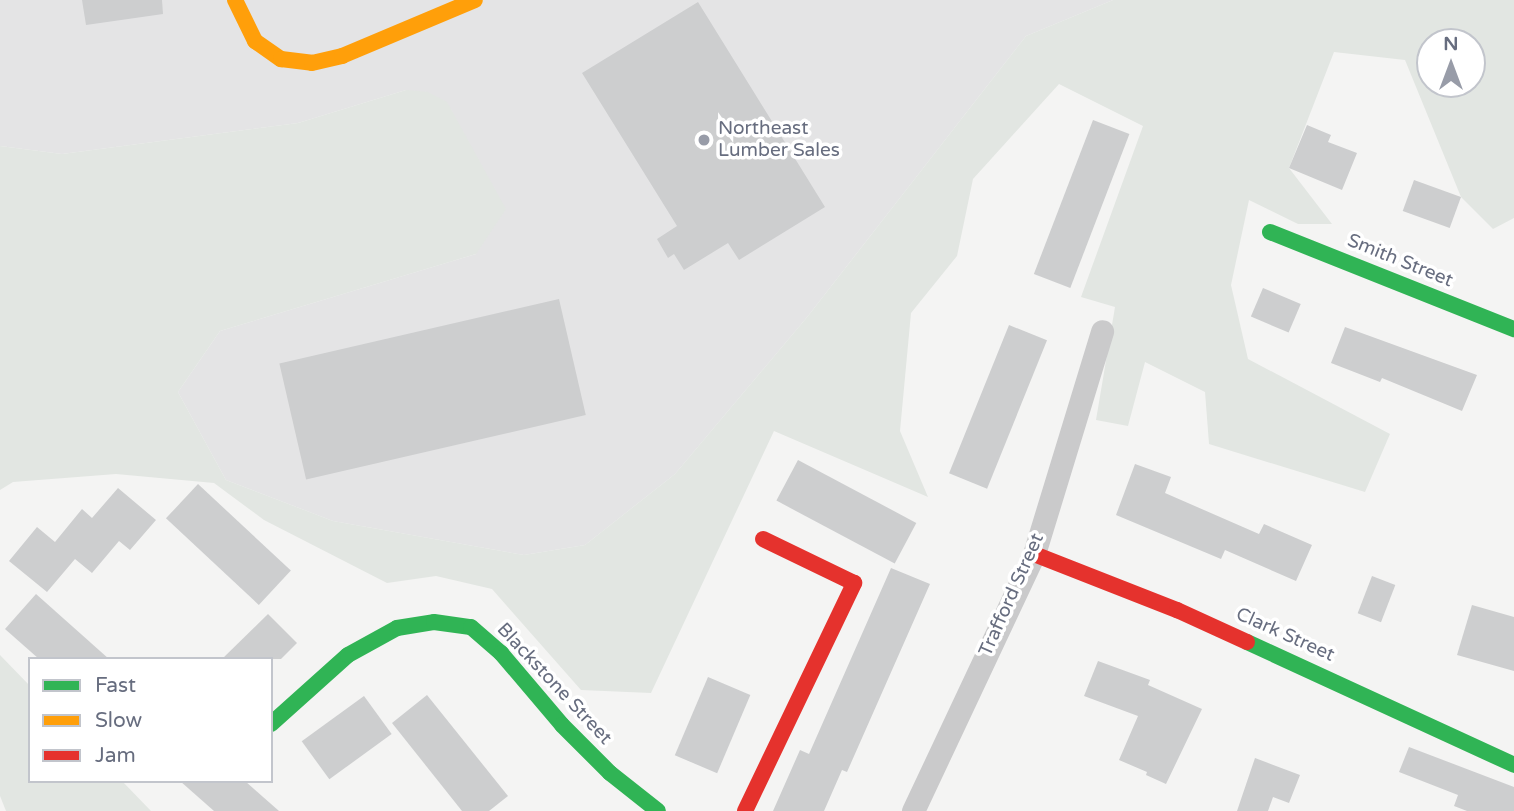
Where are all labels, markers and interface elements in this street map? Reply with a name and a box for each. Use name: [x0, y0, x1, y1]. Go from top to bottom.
north arrow: [1416, 28, 1486, 98]
text: N: [1443, 33, 1459, 55]
place label: Northeast Lumber Sales: [718, 118, 840, 162]
marker: Northeast Lumber Sales: [696, 132, 712, 148]
street label: Smith Street: [1344, 229, 1456, 293]
street label: Trafford Street: [975, 530, 1049, 660]
street label: Clark Street: [1232, 603, 1338, 667]
street label: Blackstone Street: [492, 618, 616, 750]
legend: [28, 657, 273, 783]
text: Fast: [95, 673, 136, 698]
text: Slow: [95, 708, 142, 733]
text: Jam: [95, 743, 136, 768]

